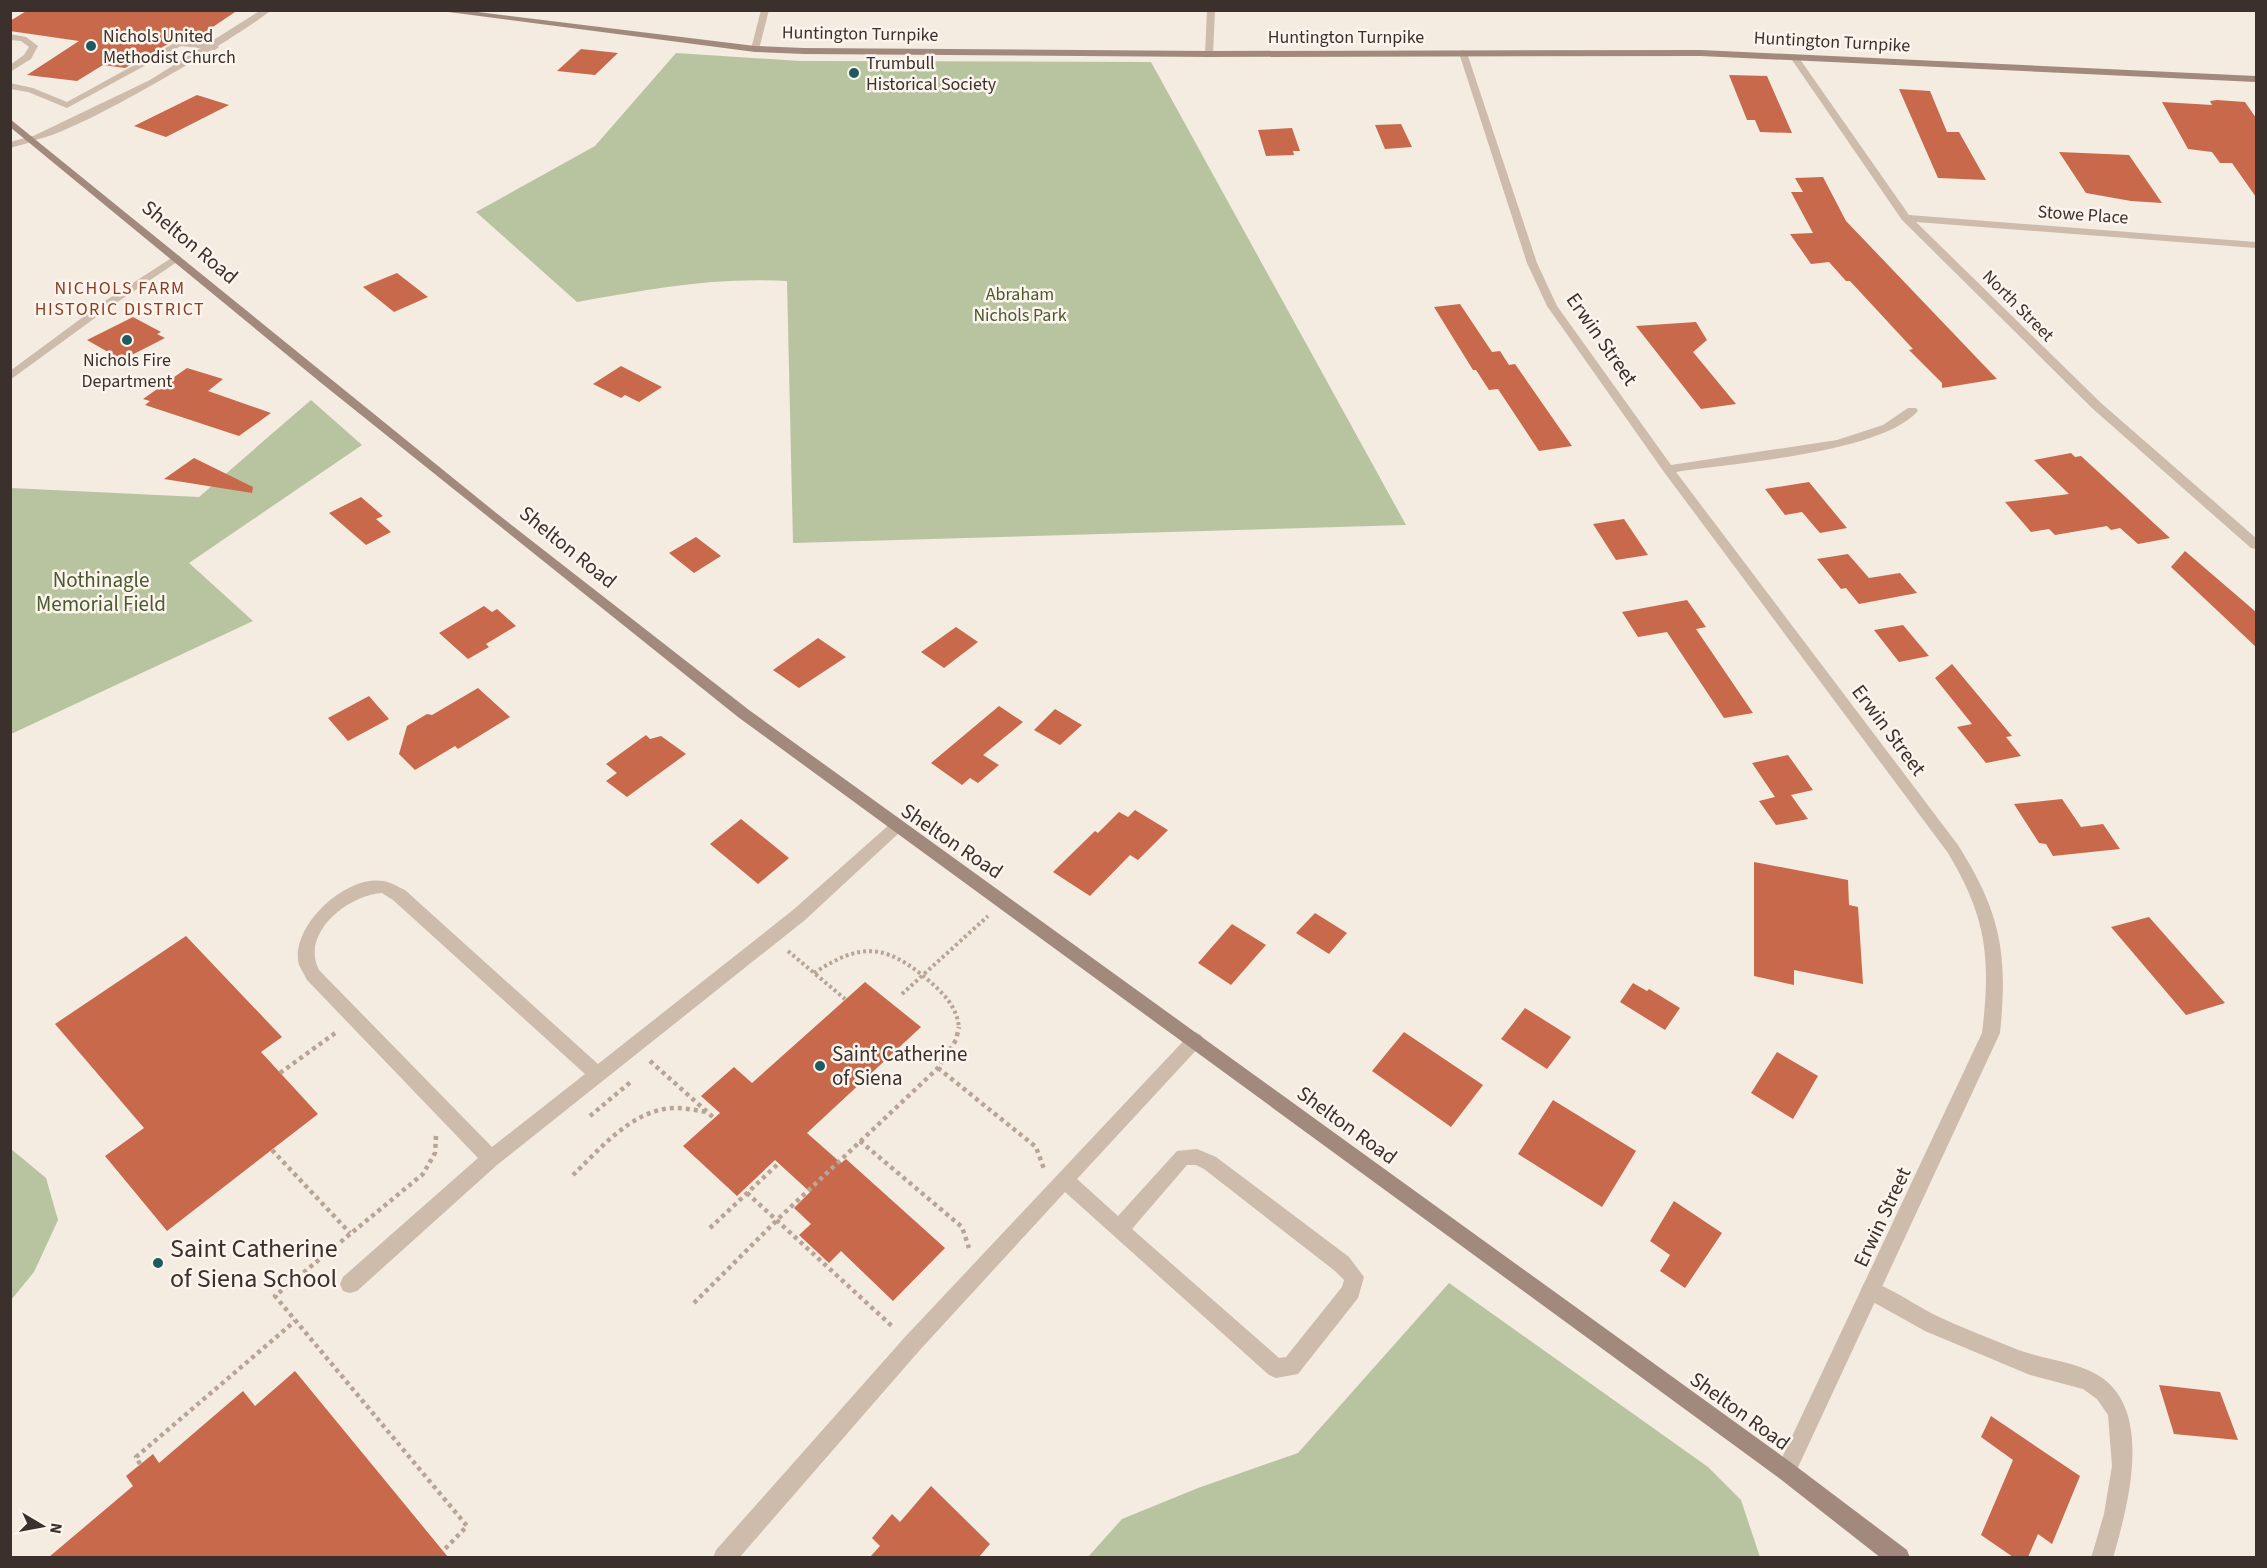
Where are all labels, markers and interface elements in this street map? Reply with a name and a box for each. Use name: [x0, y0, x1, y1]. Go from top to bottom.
street label: Huntington Turnpike: [782, 20, 939, 48]
place label: Nichols United Methodist Church: [103, 24, 236, 70]
street label: Huntington Turnpike: [1268, 25, 1424, 50]
street label: Huntington Turnpike: [1753, 25, 1911, 59]
marker: Nichols United Methodist Church: [84, 39, 98, 53]
place label: Trumbull Historical Society: [866, 51, 997, 97]
marker: Trumbull Historical Society: [847, 66, 861, 80]
street label: Shelton Road: [135, 193, 245, 291]
street label: Stowe Place: [2037, 199, 2129, 231]
street label: North Street: [1977, 265, 2059, 347]
district label: NICHOLS FARM HISTORIC DISTRICT: [35, 276, 205, 322]
park label: Abraham Nichols Park: [973, 282, 1067, 328]
street label: Erwin Street: [1559, 286, 1645, 392]
marker: Nichols Fire Department: [120, 333, 134, 347]
place label: Nichols Fire Department: [82, 348, 172, 394]
street label: Shelton Road: [513, 498, 623, 596]
park label: Nothinagle Memorial Field: [36, 565, 166, 619]
street label: Erwin Street: [1845, 678, 1933, 782]
street label: Shelton Road: [895, 796, 1009, 886]
place label: Saint Catherine of Siena: [832, 1039, 967, 1093]
marker: Saint Catherine of Siena: [813, 1059, 827, 1073]
street label: Shelton Road: [1291, 1078, 1403, 1172]
street label: Erwin Street: [1846, 1162, 1918, 1272]
place label: Saint Catherine of Siena School: [170, 1230, 338, 1297]
marker: Saint Catherine of Siena School: [151, 1256, 165, 1270]
street label: Shelton Road: [1684, 1364, 1796, 1458]
north arrow: [12, 1496, 72, 1556]
text: N: [44, 1521, 68, 1536]

